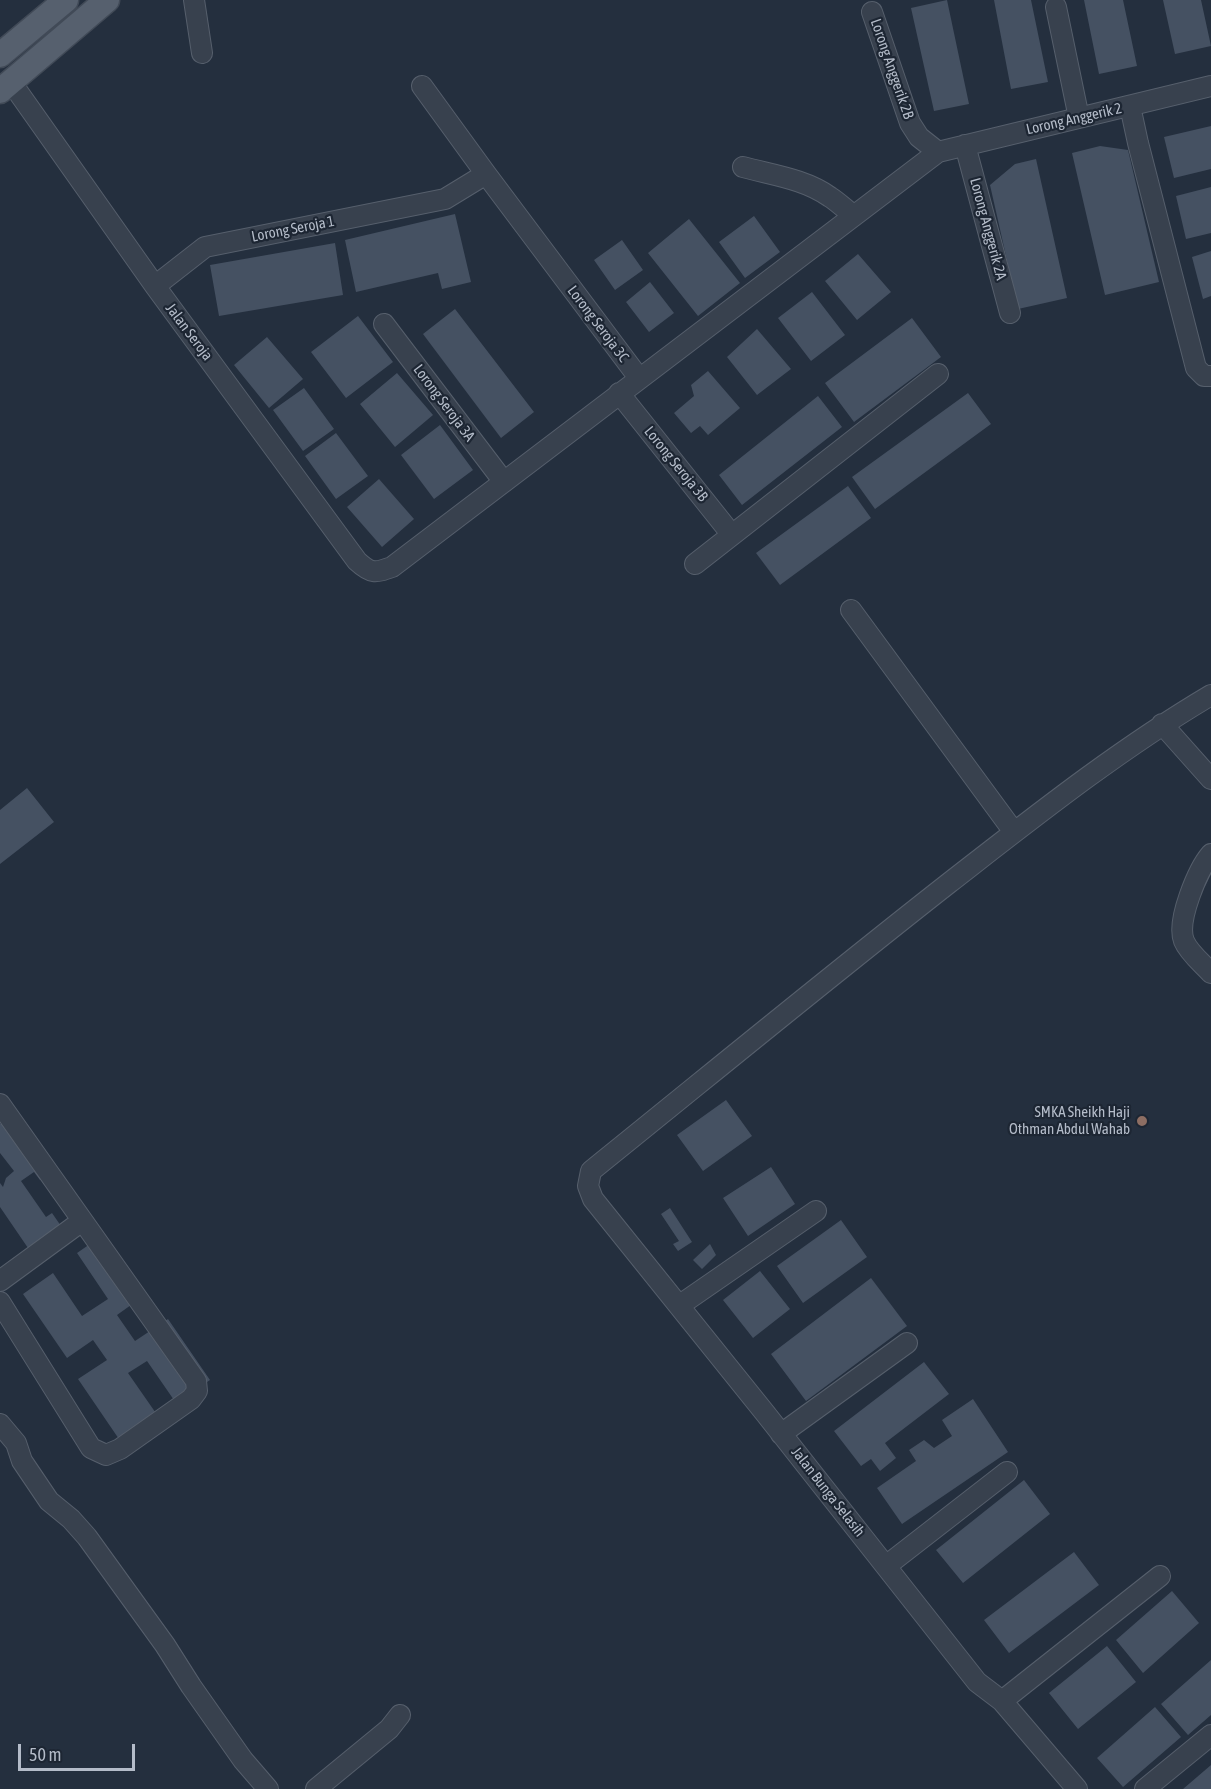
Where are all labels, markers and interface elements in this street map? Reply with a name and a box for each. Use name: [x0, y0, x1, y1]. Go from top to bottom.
street label: Lorong Anggerik 2B: [866, 17, 918, 121]
street label: Lorong Anggerik 2: [1025, 99, 1123, 139]
street label: Lorong Anggerik 2A: [966, 176, 1010, 282]
street label: Lorong Seroja 1: [250, 212, 336, 246]
street label: Lorong Seroja 3C: [563, 282, 633, 366]
street label: Jalan Seroja: [162, 300, 216, 364]
street label: Lorong Seroja 3A: [409, 361, 479, 445]
street label: Lorong Seroja 3B: [640, 423, 712, 505]
place label: SMKA Sheikh Haji Othman Abdul Wahab: [1009, 1103, 1130, 1138]
marker: SMKA Sheikh Haji Othman Abdul Wahab: [1135, 1114, 1149, 1128]
street label: Jalan Bunga Selasih: [787, 1444, 869, 1540]
scale bar: [21, 1732, 138, 1770]
text: 50 m: [29, 1744, 61, 1765]

